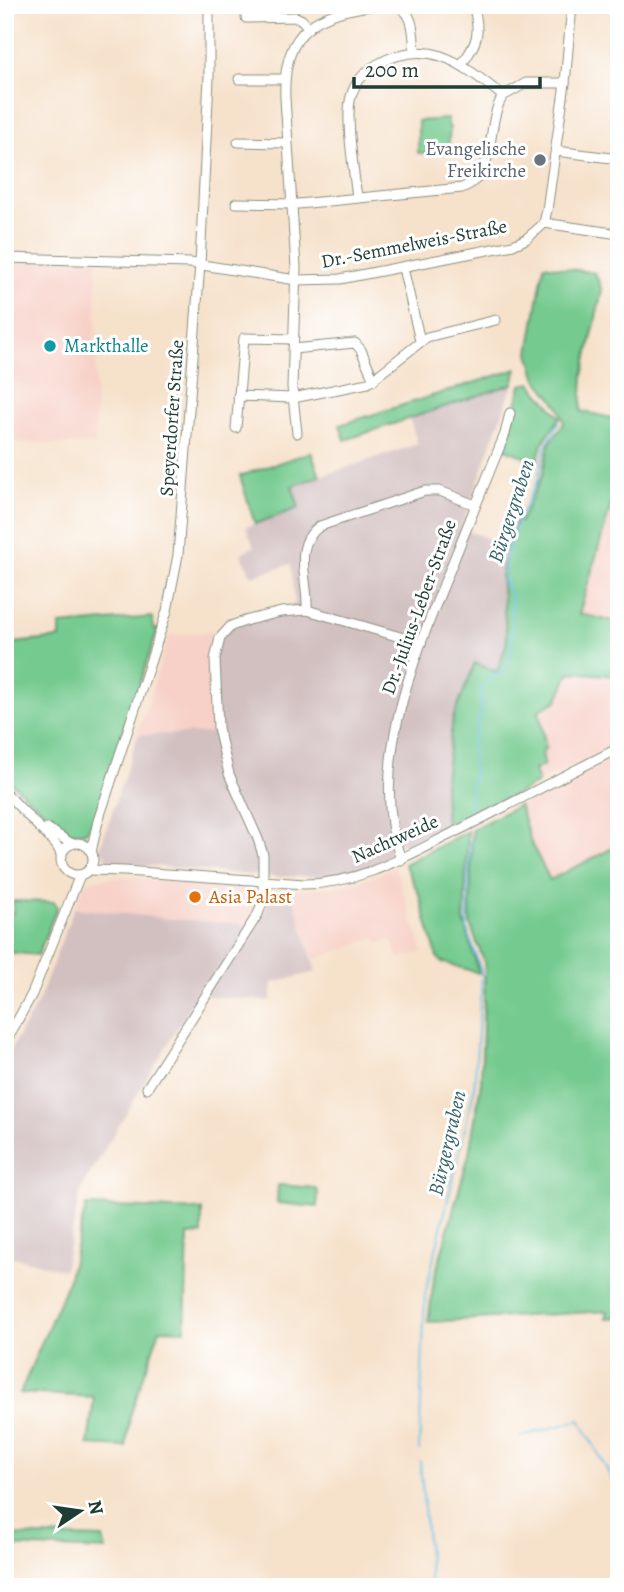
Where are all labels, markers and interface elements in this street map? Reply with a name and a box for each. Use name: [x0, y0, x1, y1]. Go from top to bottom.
scale bar: [354, 46, 540, 90]
text: 200 m: [365, 56, 419, 84]
place label: Evangelische Freikirche: [426, 136, 526, 184]
marker: Evangelische Freikirche: [532, 152, 548, 168]
street label: Dr.-Semmelweis-Straße: [319, 213, 509, 275]
place label: Markthalle: [64, 333, 149, 359]
marker: Markthalle: [42, 338, 58, 354]
street label: Speyerdorfer Straße: [154, 339, 190, 497]
water label: Bürgergraben: [481, 456, 541, 566]
street label: Dr.-Julius-Leber-Straße: [375, 516, 463, 698]
street label: Nachtweide: [348, 808, 442, 870]
place label: Asia Palast: [208, 884, 292, 910]
marker: Asia Palast: [187, 889, 203, 905]
water label: Bürgergraben: [421, 1088, 473, 1198]
north arrow: [46, 1476, 116, 1546]
text: N: [81, 1498, 110, 1517]

